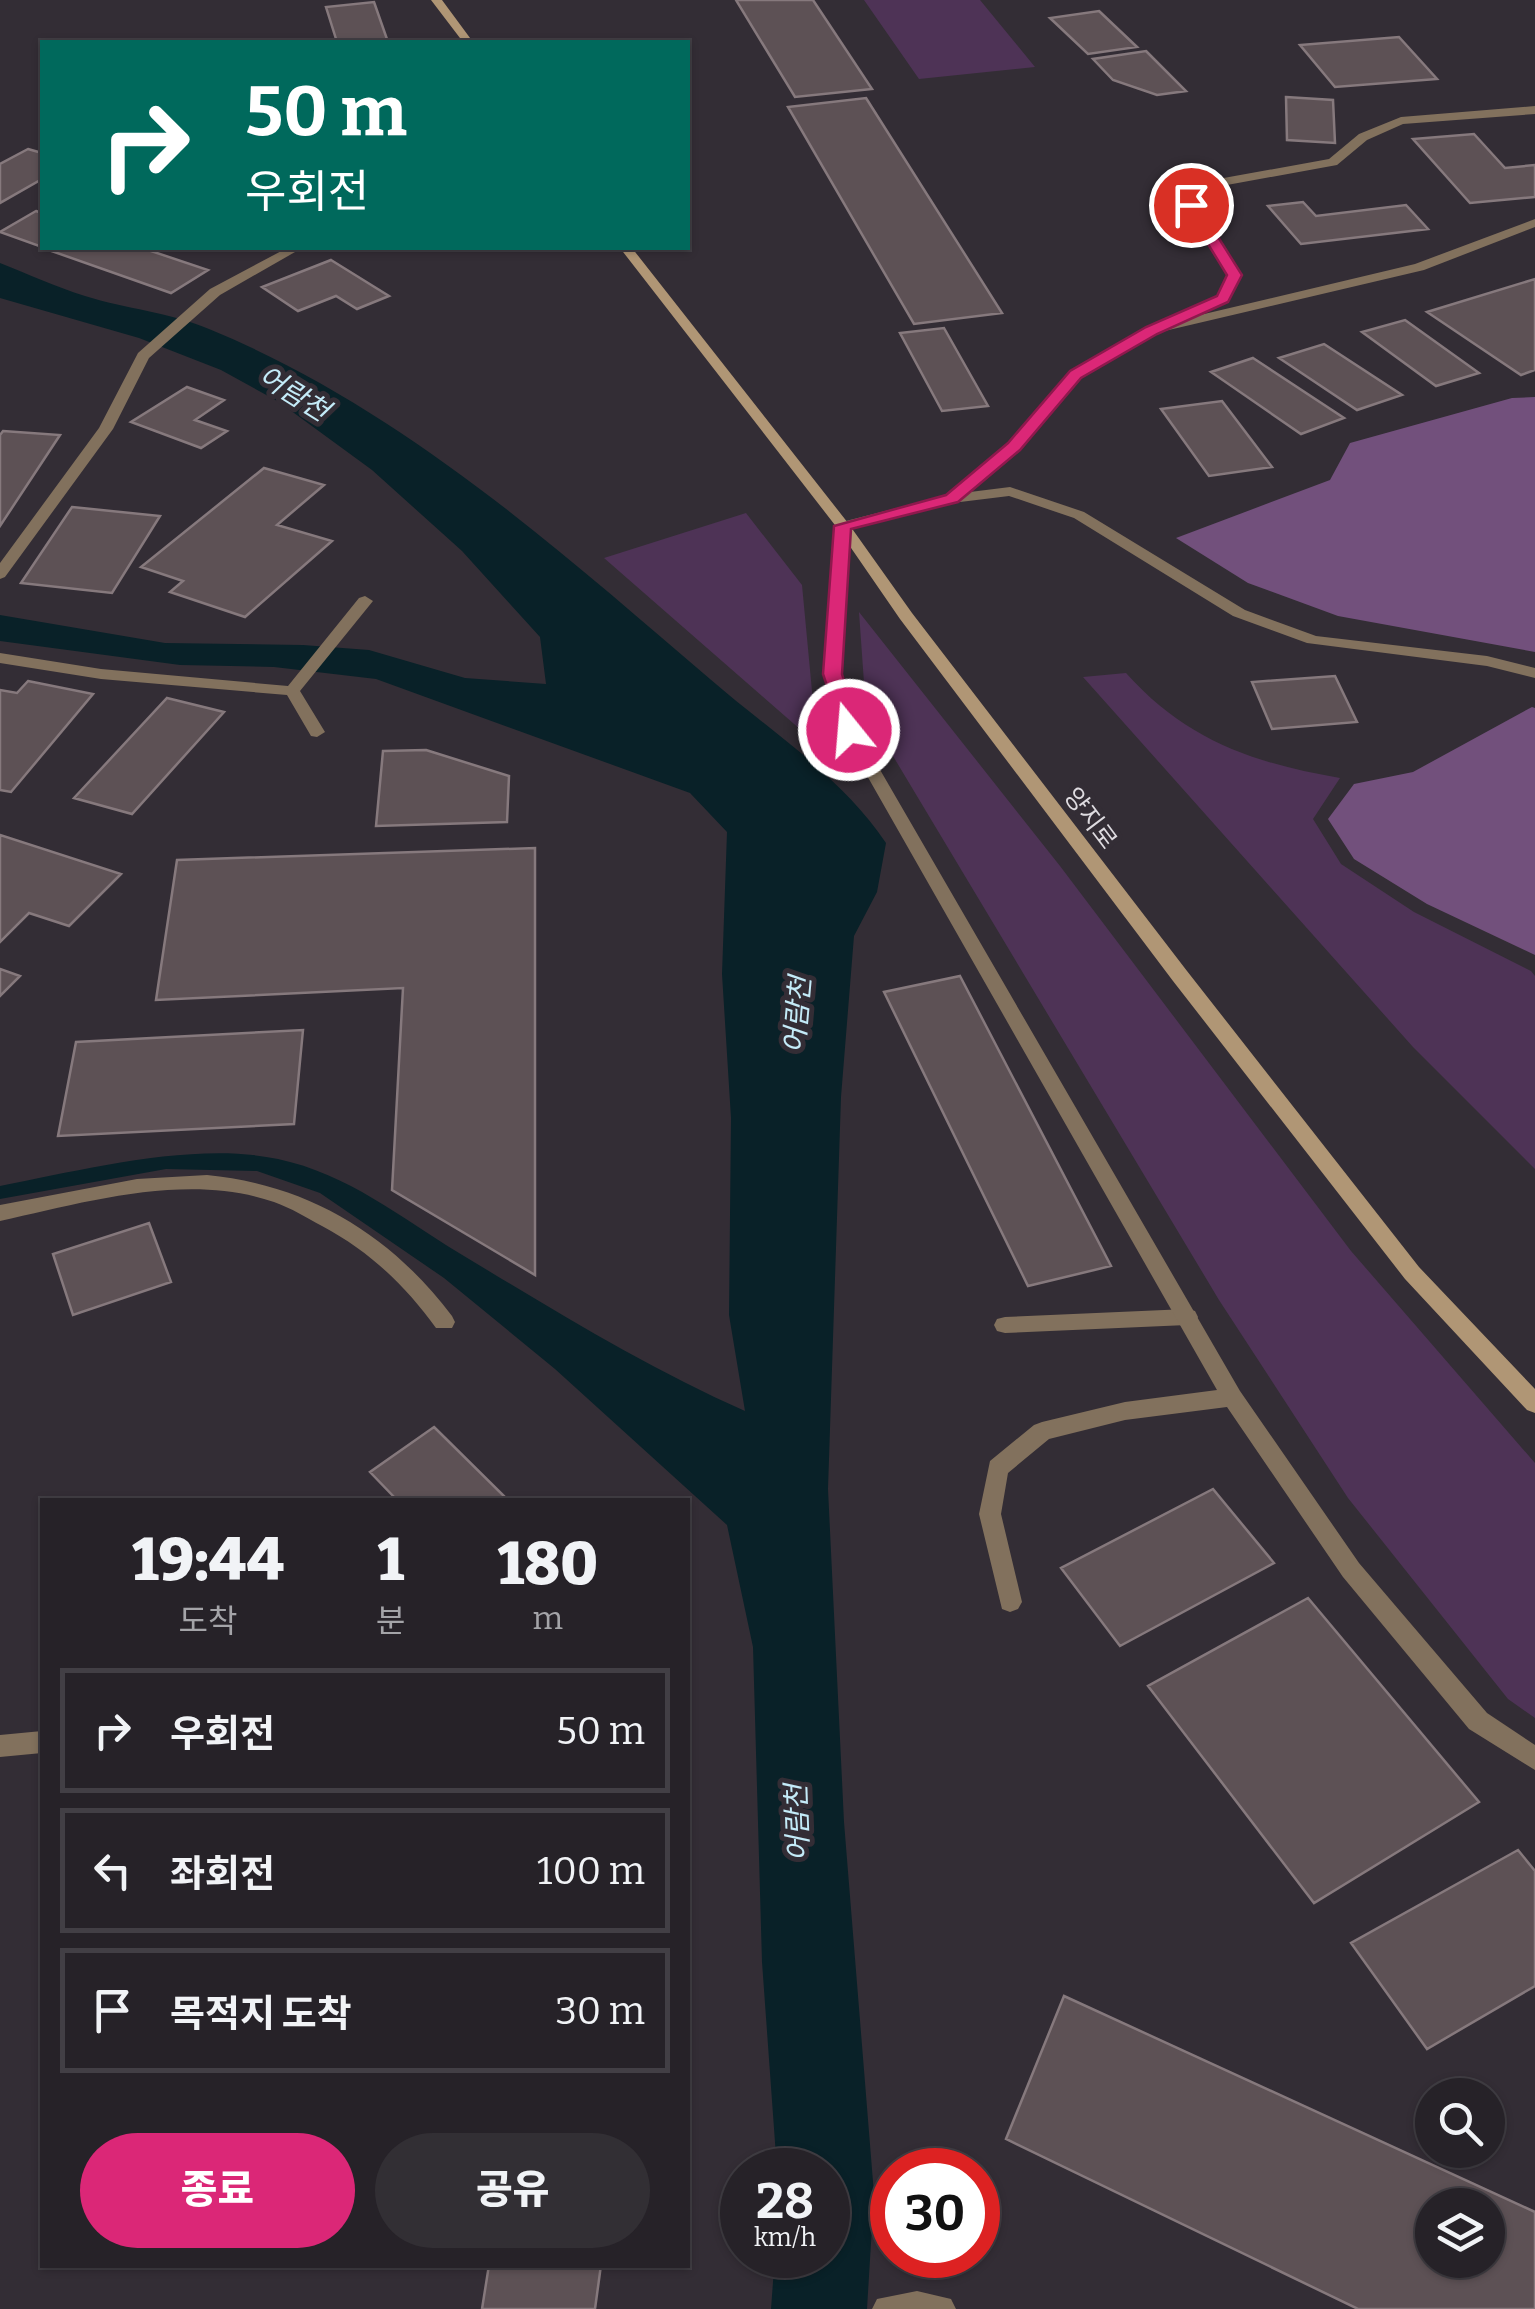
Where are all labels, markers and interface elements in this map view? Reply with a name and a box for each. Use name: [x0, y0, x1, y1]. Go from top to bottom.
text: 50 m: [245, 70, 407, 154]
icon: right: [80, 80, 210, 210]
pin: [1149, 163, 1234, 248]
text: 우회전: [245, 165, 369, 219]
icon: arrive: [1164, 178, 1219, 233]
water label: 어람천: [252, 359, 338, 430]
position arrow: [797, 678, 901, 782]
street label: 양지로: [1057, 782, 1123, 855]
water label: 어람천: [778, 972, 818, 1055]
text: 19:44: [132, 1524, 284, 1596]
text: 1: [377, 1524, 404, 1596]
text: 180: [497, 1528, 598, 1600]
text: m: [532, 1599, 563, 1637]
text: 도착: [179, 1602, 237, 1640]
text: 분: [376, 1602, 405, 1640]
icon: right: [85, 1703, 140, 1758]
text: 50 m: [556, 1708, 645, 1754]
text: 우회전: [170, 1711, 275, 1757]
water label: 어람천: [780, 1781, 815, 1862]
icon: left: [85, 1843, 140, 1898]
text: 100 m: [537, 1848, 645, 1894]
text: 좌회전: [170, 1851, 275, 1897]
icon: arrive: [85, 1983, 140, 2038]
text: 30 m: [555, 1988, 645, 2034]
text: 목적지 도착: [170, 1991, 352, 2037]
map controls: [1415, 2078, 1505, 2278]
button: search: [1415, 2078, 1505, 2168]
button: 종료: [80, 2133, 355, 2248]
button: 공유: [375, 2133, 650, 2248]
speed limit sign: 30: [870, 2148, 1000, 2278]
text: 28: [756, 2171, 814, 2231]
button: layers: [1415, 2188, 1505, 2278]
text: km/h: [754, 2223, 816, 2253]

